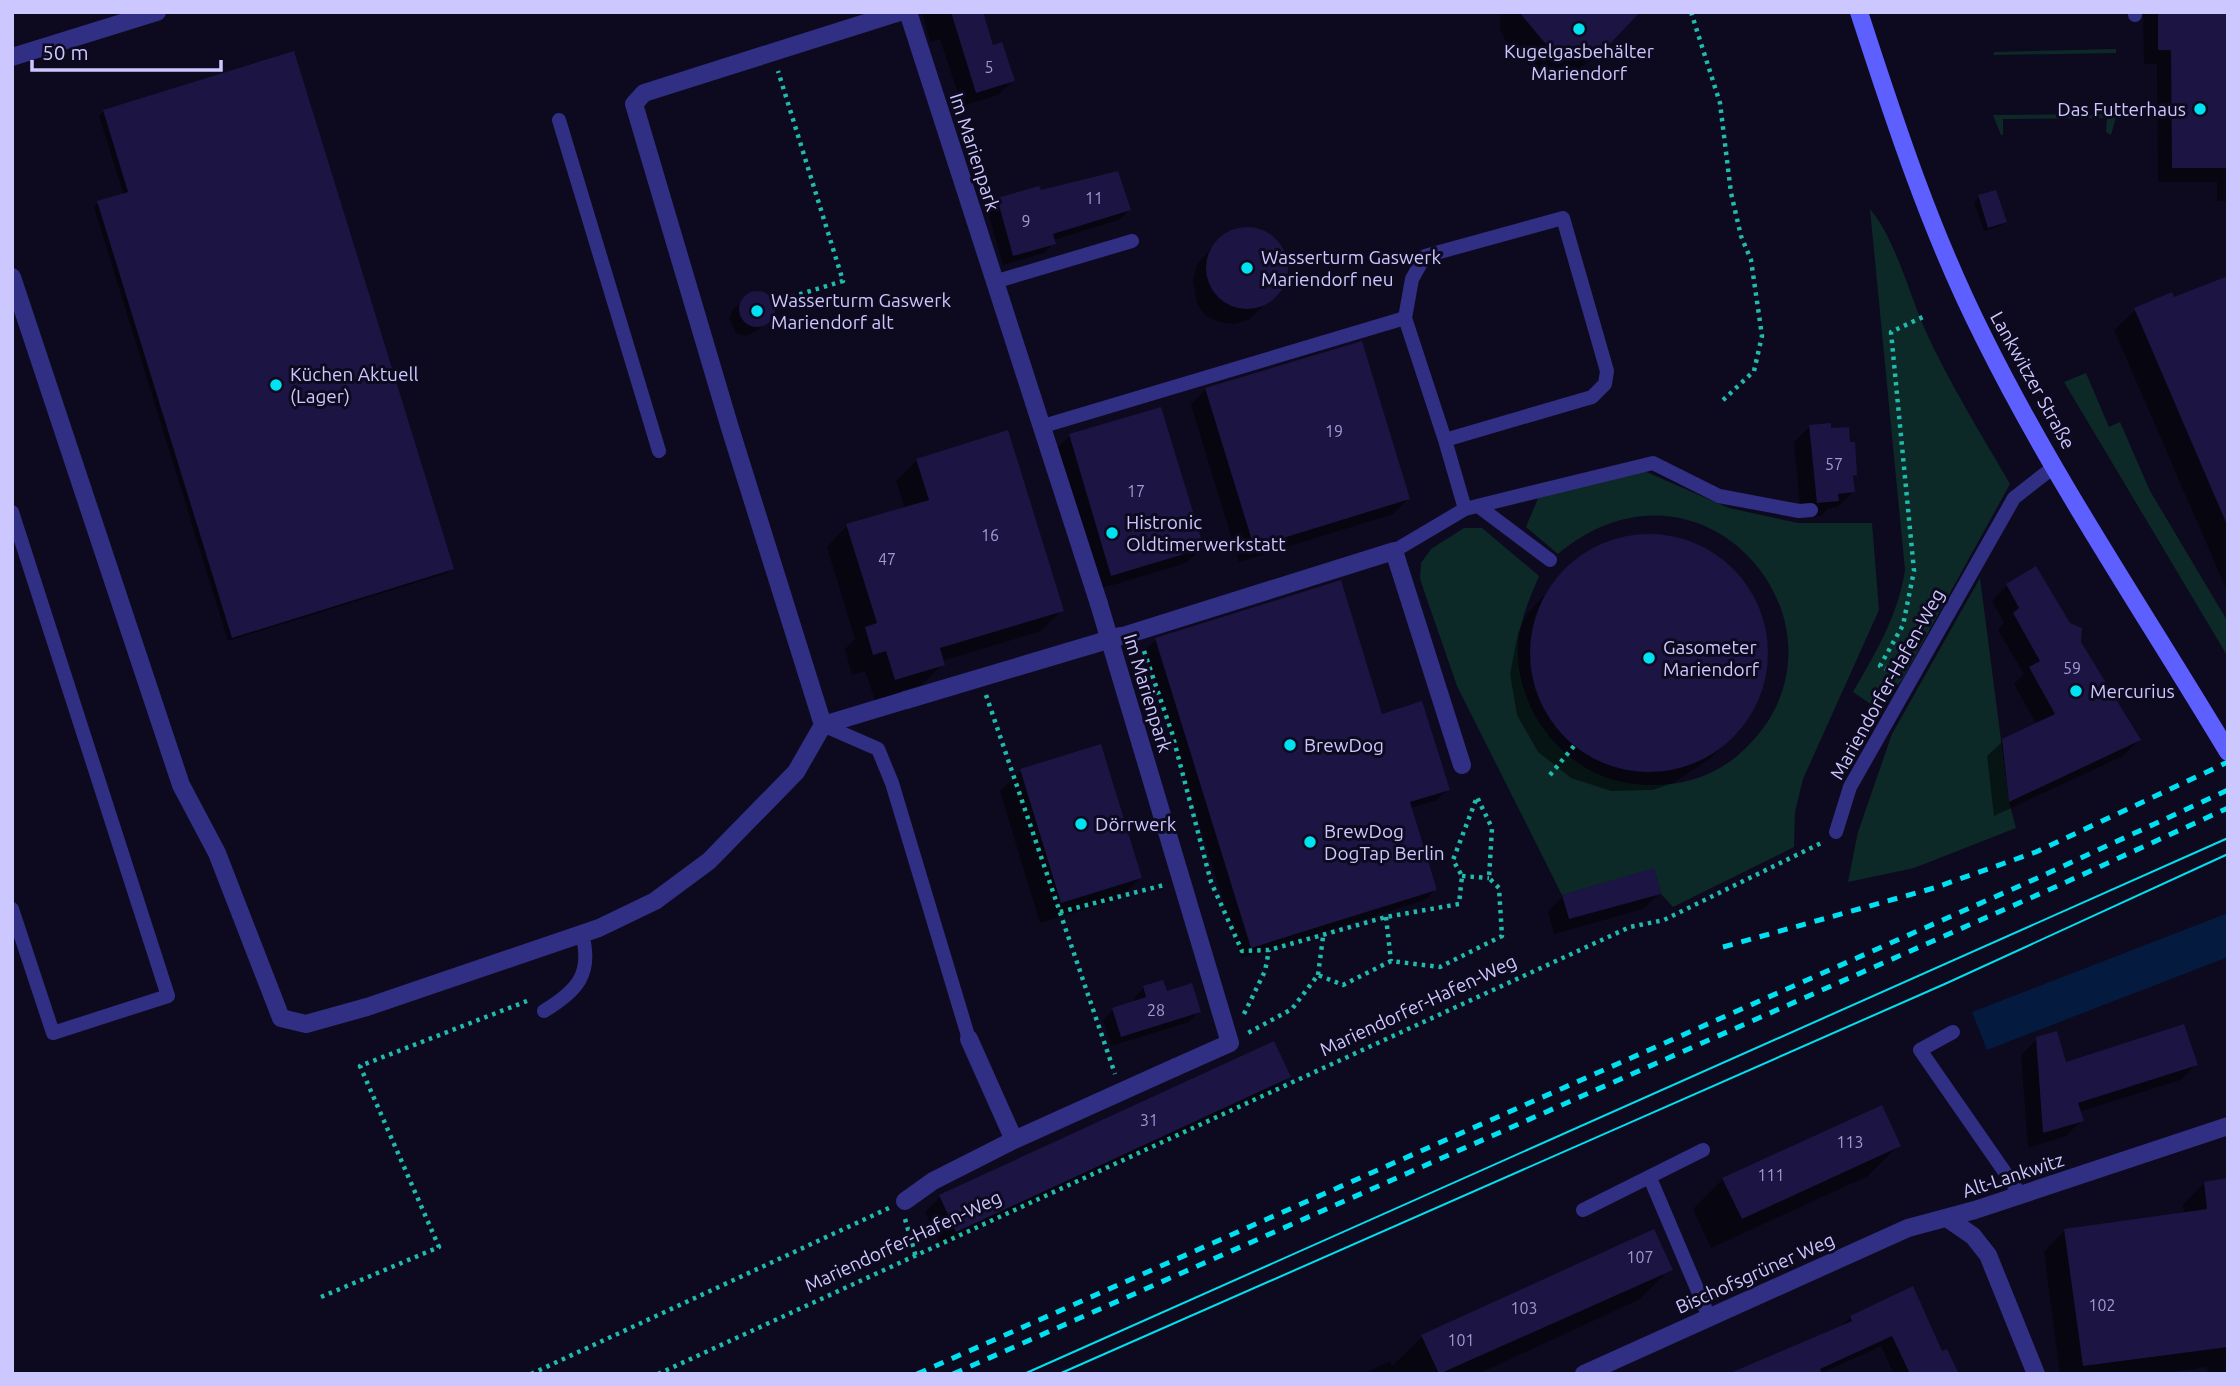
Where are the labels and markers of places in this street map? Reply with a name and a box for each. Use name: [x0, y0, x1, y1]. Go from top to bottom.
marker: Kugelgasbehälter Mariendorf: [1571, 21, 1587, 37]
place label: Kugelgasbehälter Mariendorf: [1504, 40, 1654, 84]
place label: Das Futterhaus: [2057, 98, 2186, 120]
marker: Das Futterhaus: [2192, 101, 2208, 117]
place label: Wasserturm Gaswerk Mariendorf neu: [1261, 246, 1441, 290]
marker: Wasserturm Gaswerk Mariendorf neu: [1239, 260, 1255, 276]
place label: Wasserturm Gaswerk Mariendorf alt: [771, 289, 951, 333]
marker: Wasserturm Gaswerk Mariendorf alt: [749, 303, 765, 319]
place label: Küchen Aktuell (Lager): [290, 363, 418, 407]
marker: Küchen Aktuell (Lager): [268, 377, 284, 393]
place label: Histronic Oldtimerwerkstatt: [1126, 511, 1286, 555]
marker: Histronic Oldtimerwerkstatt: [1104, 525, 1120, 541]
place label: Gasometer Mariendorf: [1663, 636, 1760, 680]
marker: Gasometer Mariendorf: [1641, 650, 1657, 666]
place label: Mercurius: [2090, 680, 2175, 702]
marker: Mercurius: [2068, 683, 2084, 699]
place label: BrewDog: [1304, 734, 1384, 756]
marker: BrewDog: [1282, 737, 1298, 753]
place label: Dörrwerk: [1095, 813, 1177, 835]
marker: Dörrwerk: [1073, 816, 1089, 832]
place label: BrewDog DogTap Berlin: [1324, 820, 1445, 864]
marker: BrewDog DogTap Berlin: [1302, 834, 1318, 850]

